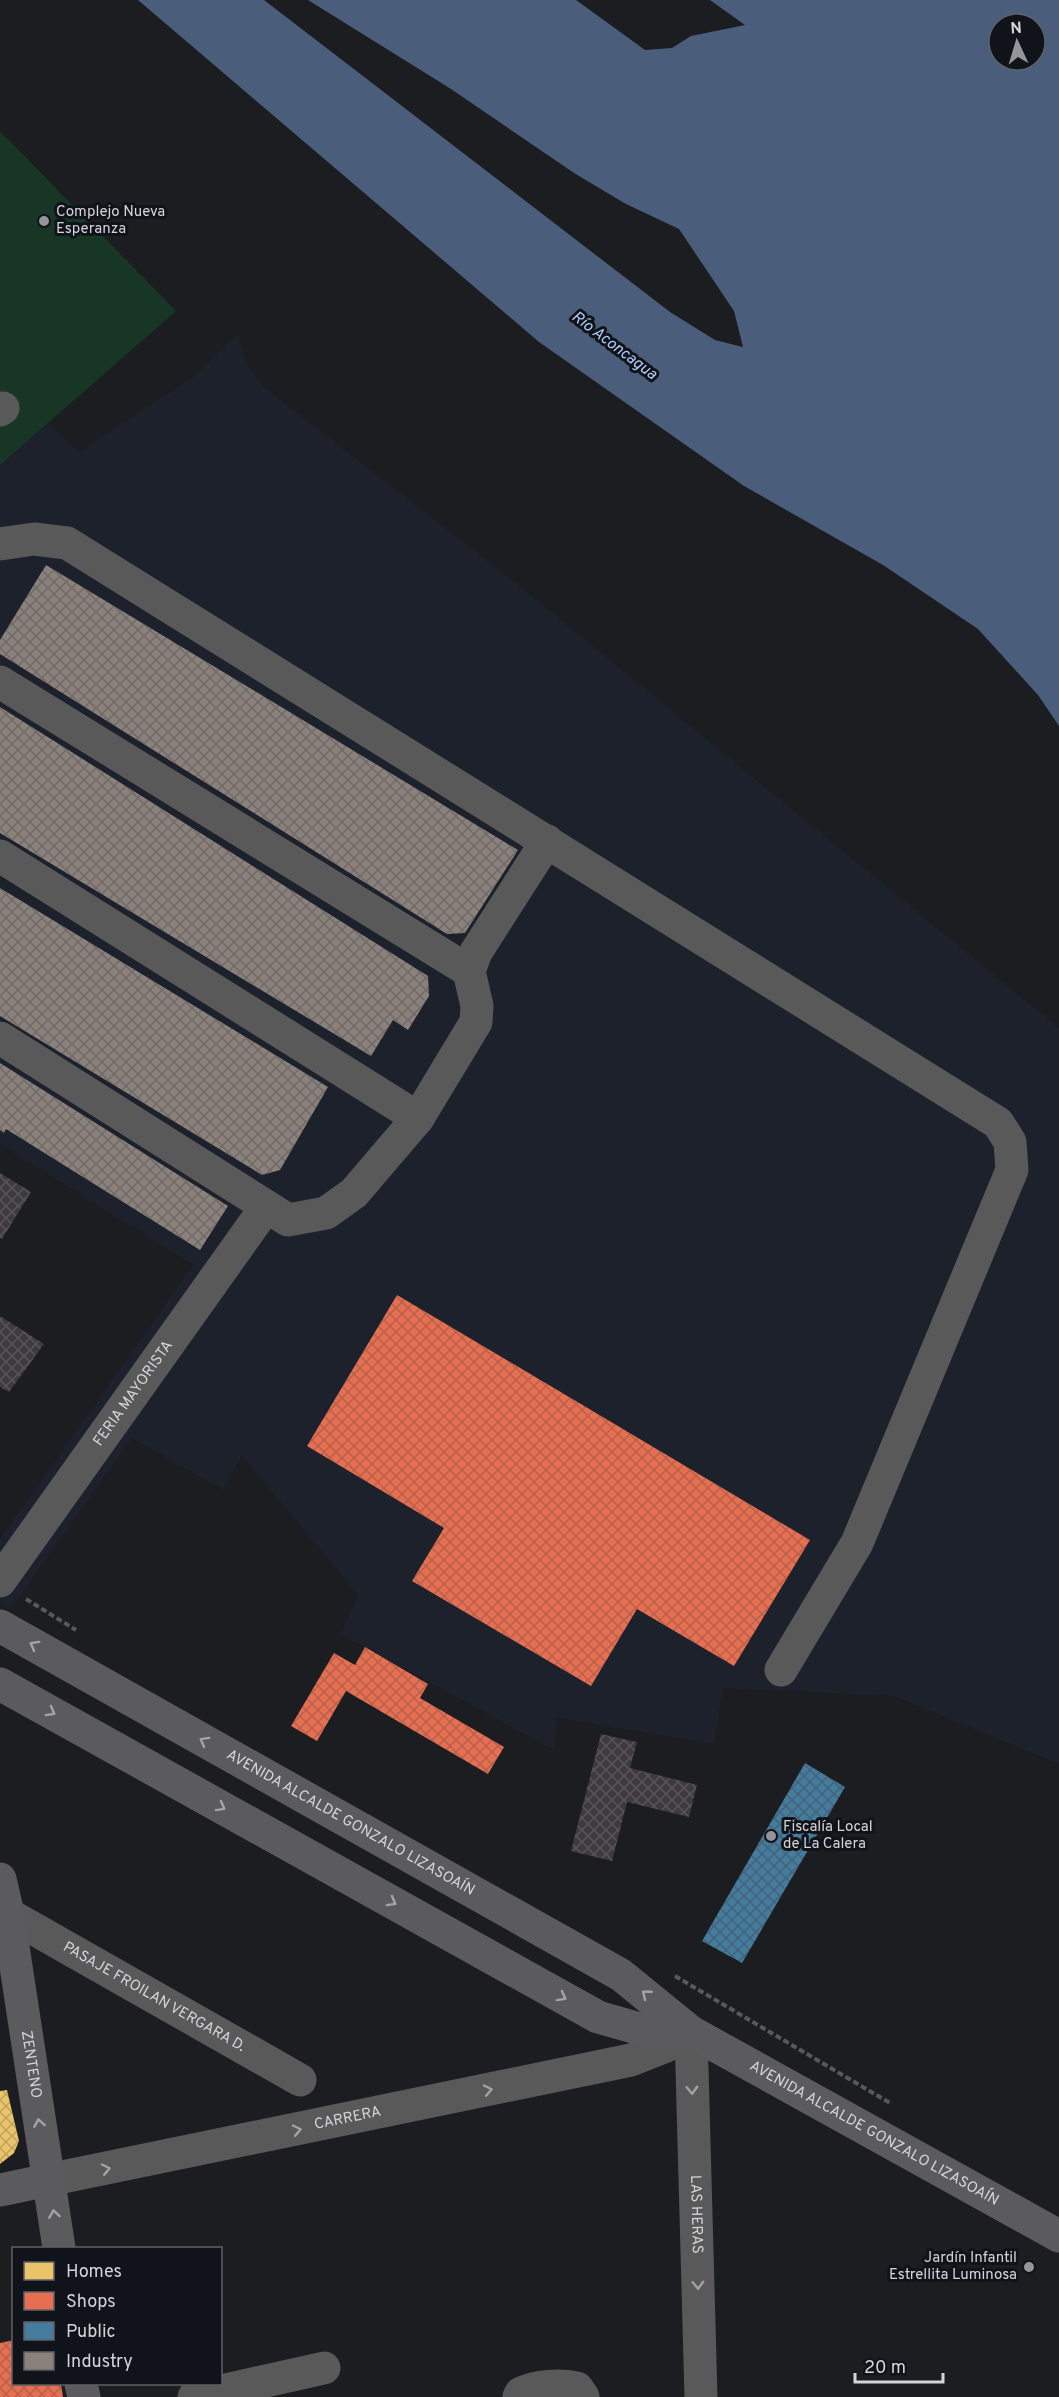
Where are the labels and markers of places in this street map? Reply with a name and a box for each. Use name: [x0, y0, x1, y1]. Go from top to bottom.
place label: Complejo Nueva Esperanza: [56, 203, 165, 239]
marker: Complejo Nueva Esperanza: [37, 214, 51, 228]
place label: Fiscalía Local de La Calera: [783, 1818, 873, 1854]
marker: Fiscalía Local de La Calera: [764, 1829, 778, 1843]
place label: Jardín Infantil Estrellita Luminosa: [889, 2249, 1017, 2285]
marker: Jardín Infantil Estrellita Luminosa: [1022, 2260, 1036, 2274]

